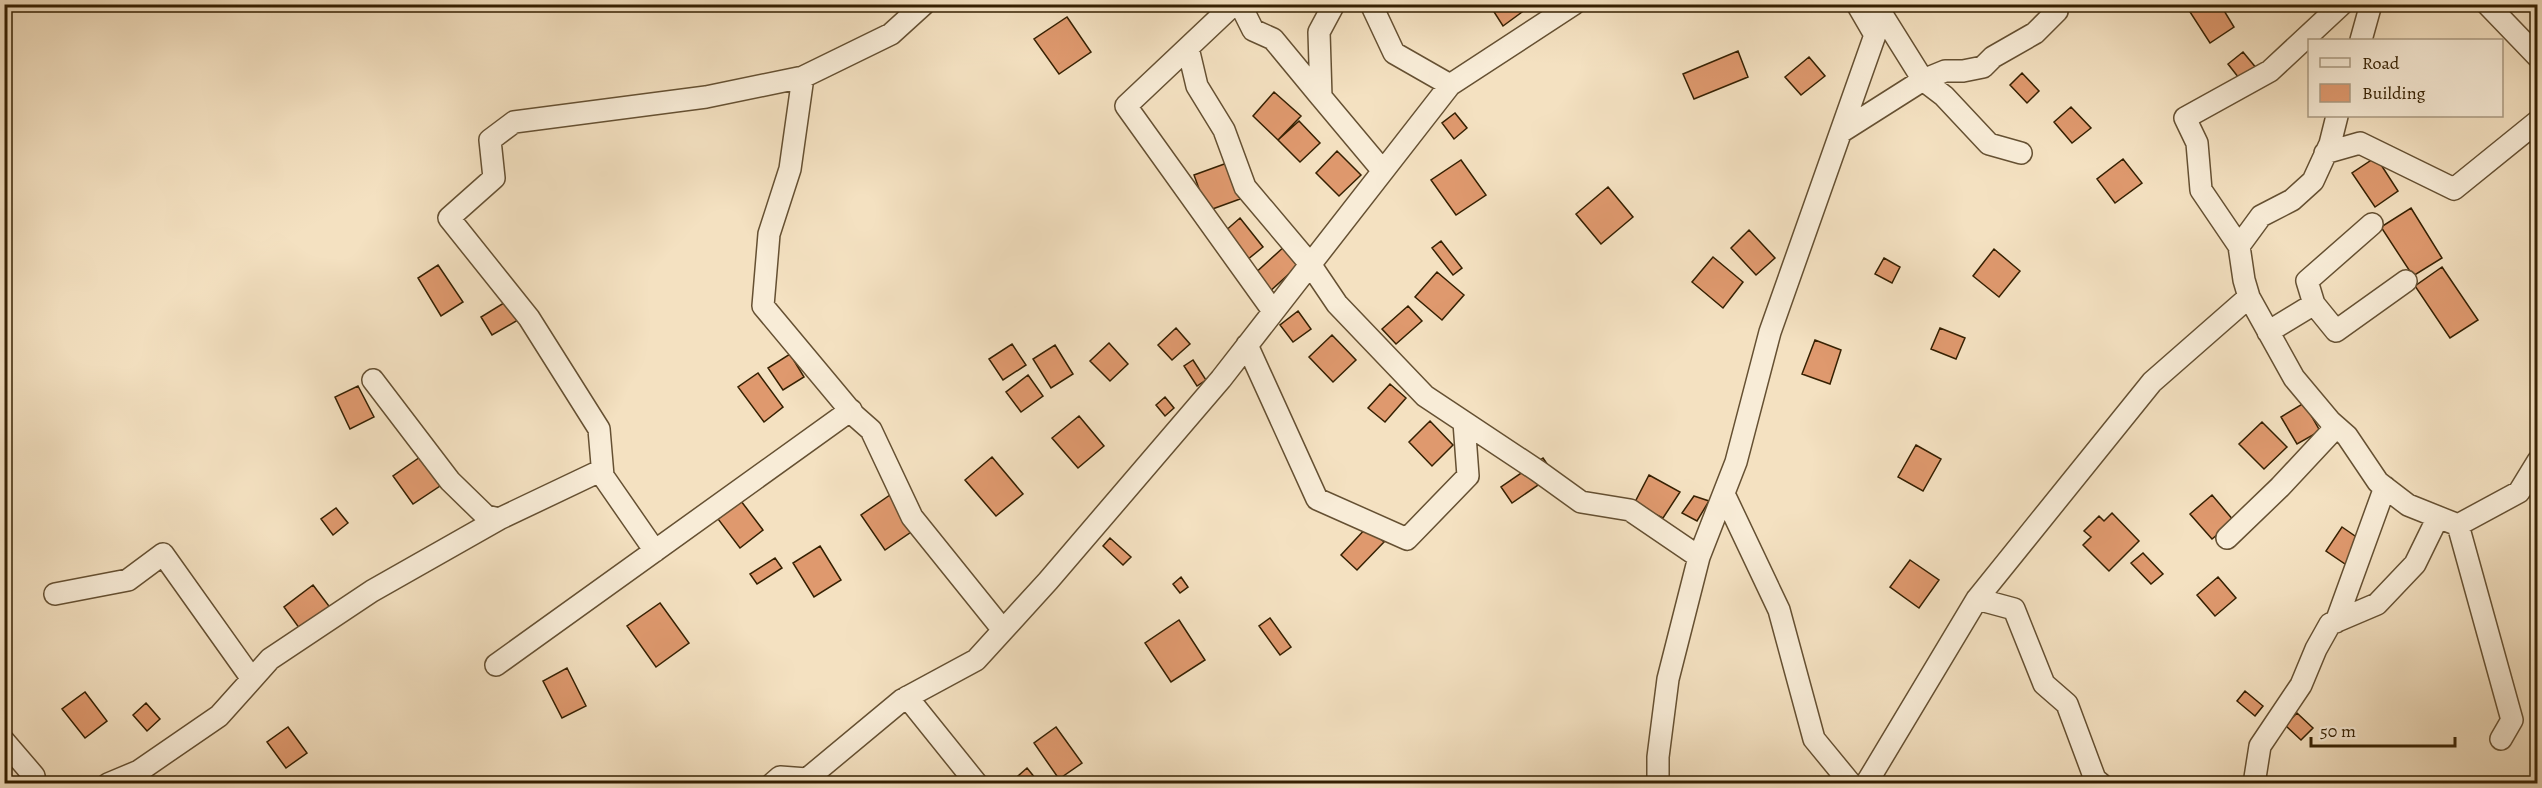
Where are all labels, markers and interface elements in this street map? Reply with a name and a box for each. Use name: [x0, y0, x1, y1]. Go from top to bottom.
legend: [2308, 39, 2503, 117]
text: Road: [2362, 51, 2400, 75]
text: Building: [2362, 81, 2426, 105]
scale bar: [2311, 710, 2455, 748]
text: 50 m: [2320, 719, 2356, 743]

